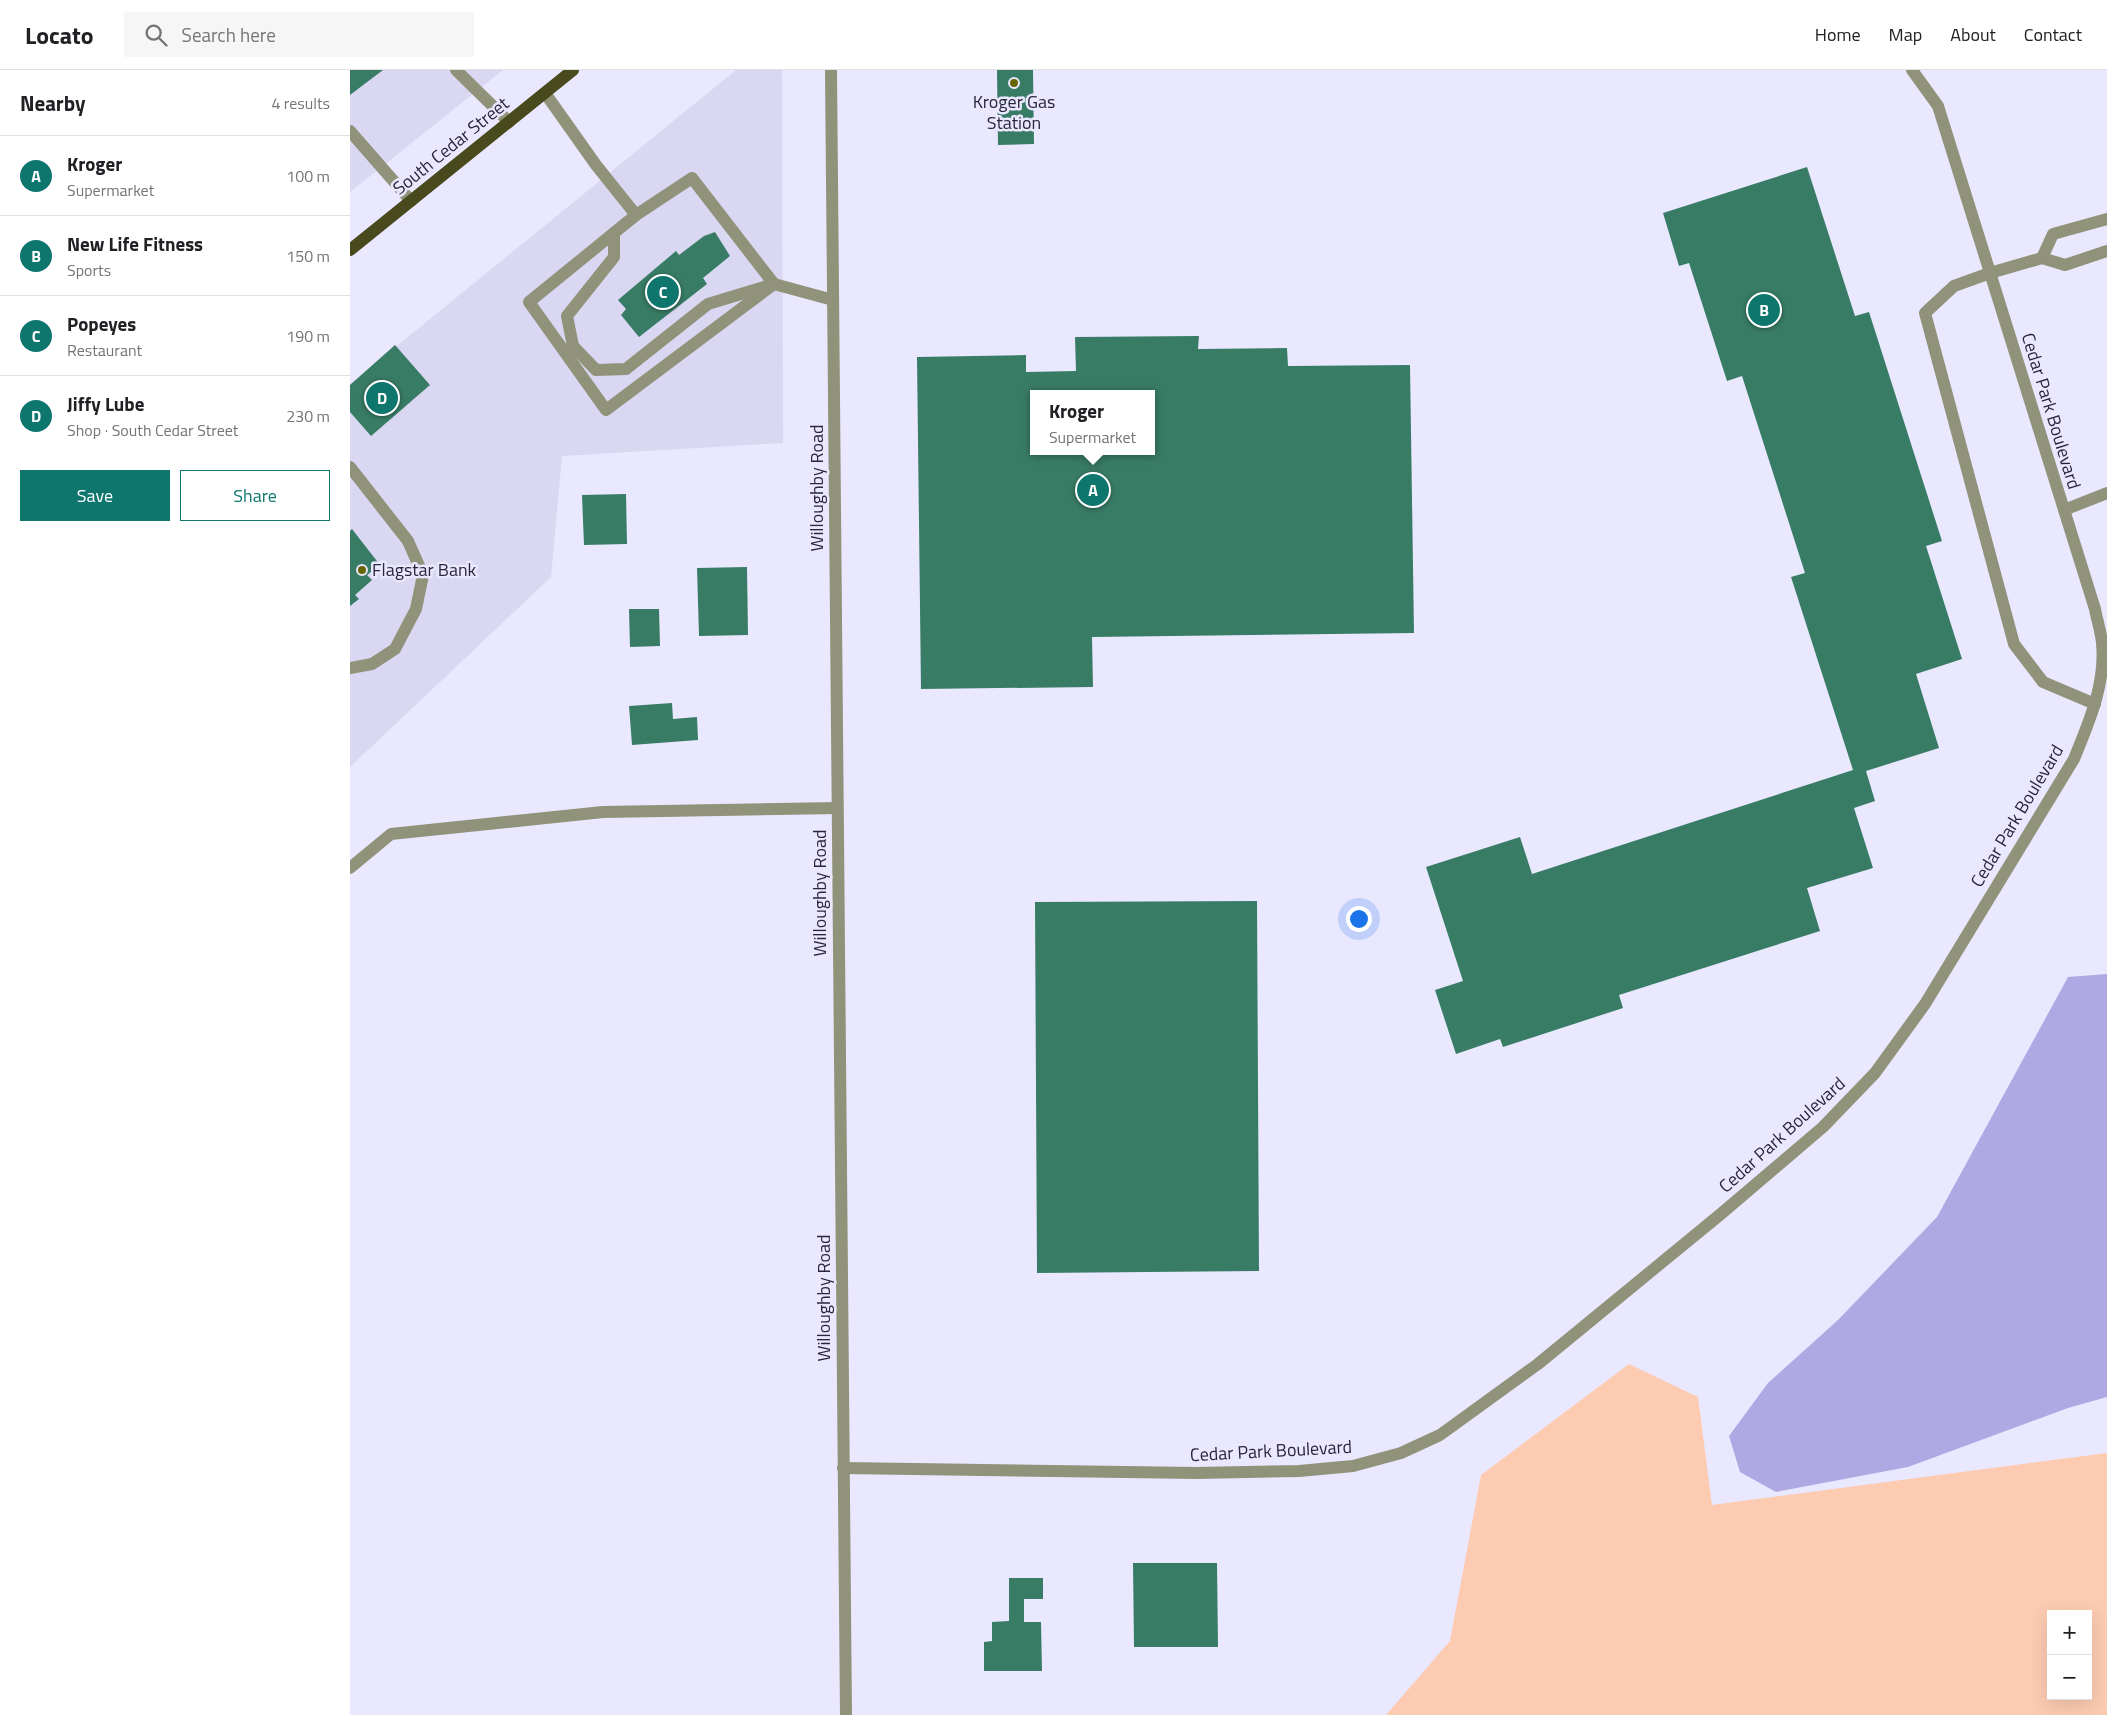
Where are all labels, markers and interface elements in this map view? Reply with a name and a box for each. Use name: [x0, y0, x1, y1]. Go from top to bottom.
search box: [124, 12, 474, 57]
text: Locato: [25, 17, 94, 53]
text: Search here: [182, 20, 276, 49]
icon: search: [142, 21, 170, 49]
text: Home: [1815, 21, 1861, 48]
text: Map: [1889, 21, 1922, 48]
text: About: [1950, 21, 1996, 48]
text: Contact: [2024, 21, 2082, 48]
marker: Kroger Gas Station: [1008, 77, 1020, 89]
text: Nearby: [20, 87, 85, 119]
place label: Kroger Gas Station: [973, 88, 1055, 136]
street label: South Cedar Street: [387, 90, 515, 201]
text: 4 results: [271, 91, 330, 115]
text: Kroger: [67, 149, 122, 178]
text: A: [31, 164, 41, 188]
text: 100 m: [286, 164, 330, 188]
text: Supermarket: [67, 178, 154, 202]
text: New Life Fitness: [67, 229, 203, 258]
text: B: [31, 244, 41, 268]
text: 150 m: [286, 244, 330, 268]
text: Sports: [67, 258, 111, 282]
pin: C: [647, 273, 679, 311]
pin: B: [1748, 291, 1780, 329]
text: Popeyes: [67, 309, 136, 338]
text: C: [32, 324, 40, 348]
text: 190 m: [286, 324, 330, 348]
street label: Cedar Park Boulevard: [2015, 329, 2088, 492]
text: Restaurant: [67, 338, 142, 362]
pin: D: [366, 379, 398, 417]
text: Jiffy Lube: [67, 389, 144, 418]
popup: [1030, 390, 1155, 455]
text: Kroger: [1049, 396, 1104, 425]
text: D: [31, 404, 41, 428]
text: 230 m: [286, 404, 330, 428]
text: Shop · South Cedar Street: [67, 418, 238, 442]
street label: Willoughby Road: [803, 424, 830, 552]
text: Supermarket: [1049, 425, 1136, 449]
button: Save: [20, 470, 170, 521]
button: Share: [180, 470, 330, 521]
pin: A: [1077, 471, 1109, 509]
place label: Flagstar Bank: [372, 556, 477, 583]
marker: Flagstar Bank: [356, 564, 368, 576]
street label: Cedar Park Boulevard: [1963, 739, 2070, 892]
street label: Willoughby Road: [806, 829, 833, 957]
your location: [1346, 906, 1372, 932]
street label: Cedar Park Boulevard: [1712, 1070, 1851, 1199]
street label: Willoughby Road: [810, 1234, 837, 1362]
street label: Cedar Park Boulevard: [1189, 1433, 1353, 1468]
map controls: [2047, 1610, 2092, 1700]
button: +: [2047, 1610, 2092, 1655]
button: −: [2047, 1655, 2092, 1700]

